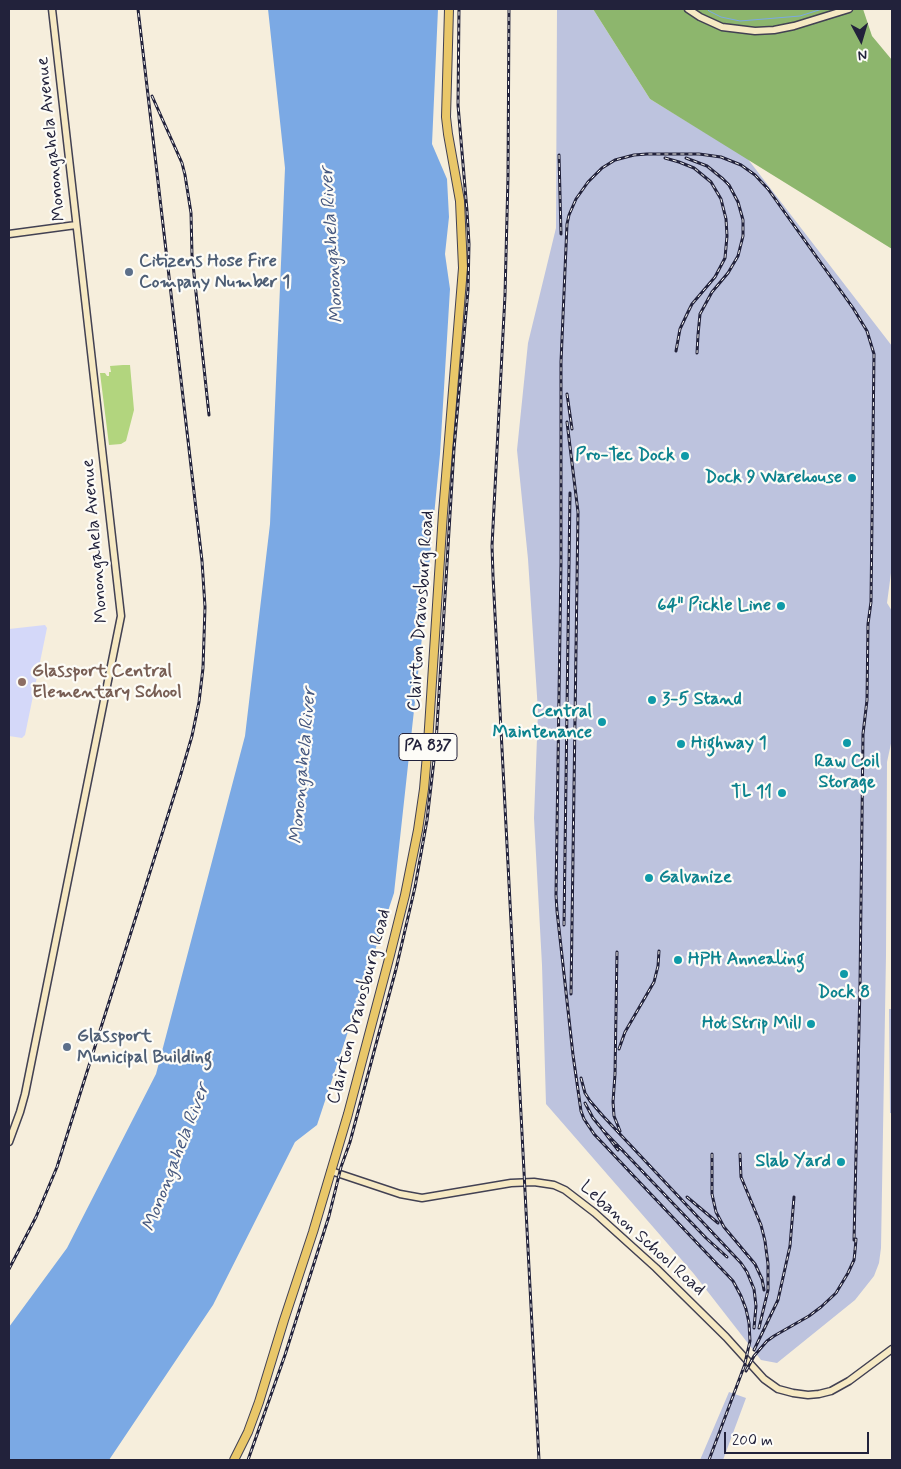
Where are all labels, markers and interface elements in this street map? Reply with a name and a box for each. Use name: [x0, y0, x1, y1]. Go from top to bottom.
north arrow: [836, 15, 886, 65]
text: N: [857, 45, 868, 64]
street label: Monongahela Avenue: [33, 56, 71, 222]
water label: Monongahela River: [316, 166, 350, 324]
place label: Citizens Hose Fire Company Number 1: [139, 251, 290, 294]
marker: Citizens Hose Fire Company Number 1: [123, 266, 135, 278]
place label: Pro-Tec Dock: [575, 445, 675, 467]
marker: Pro-Tec Dock: [679, 450, 691, 462]
street label: Monongahela Avenue: [78, 458, 114, 624]
place label: Dock 9 Warehouse: [705, 467, 842, 489]
marker: Dock 9 Warehouse: [846, 472, 858, 484]
street label: Clairton Dravosburg Road: [404, 510, 440, 712]
place label: 64" Pickle Line: [657, 595, 771, 617]
marker: 64" Pickle Line: [775, 600, 787, 612]
place label: Glassport Central Elementary School: [32, 661, 182, 704]
marker: Glassport Central Elementary School: [16, 676, 28, 688]
water label: Monongahela River: [286, 687, 322, 845]
place label: 3-5 Stand: [662, 689, 742, 711]
marker: 3-5 Stand: [646, 694, 658, 706]
place label: Central Maintenance: [493, 701, 592, 744]
marker: Central Maintenance: [596, 716, 608, 728]
place label: Highway 1: [691, 733, 767, 755]
road number: PA 837: [399, 734, 457, 760]
marker: Raw Coil Storage: [841, 737, 853, 749]
marker: Highway 1: [675, 738, 687, 750]
place label: Raw Coil Storage: [814, 751, 880, 794]
place label: TL 11: [731, 782, 772, 804]
marker: TL 11: [776, 787, 788, 799]
place label: Galvanize: [659, 867, 732, 889]
marker: Galvanize: [643, 872, 655, 884]
street label: Clairton Dravosburg Road: [324, 907, 396, 1107]
place label: HPH Annealing: [688, 949, 805, 971]
marker: HPH Annealing: [672, 954, 684, 966]
marker: Dock 8: [838, 968, 850, 980]
place label: Dock 8: [818, 982, 870, 1004]
place label: Hot Strip Mill: [702, 1013, 801, 1035]
marker: Hot Strip Mill: [805, 1018, 817, 1030]
place label: Glassport Municipal Building: [77, 1026, 212, 1068]
marker: Glassport Municipal Building: [61, 1041, 73, 1053]
water label: Monongahela River: [138, 1081, 216, 1235]
place label: Slab Yard: [755, 1151, 831, 1173]
marker: Slab Yard: [835, 1156, 847, 1168]
street label: Lebanon School Road: [575, 1177, 709, 1301]
scale bar: [726, 1422, 871, 1454]
text: 200 m: [732, 1431, 773, 1451]

